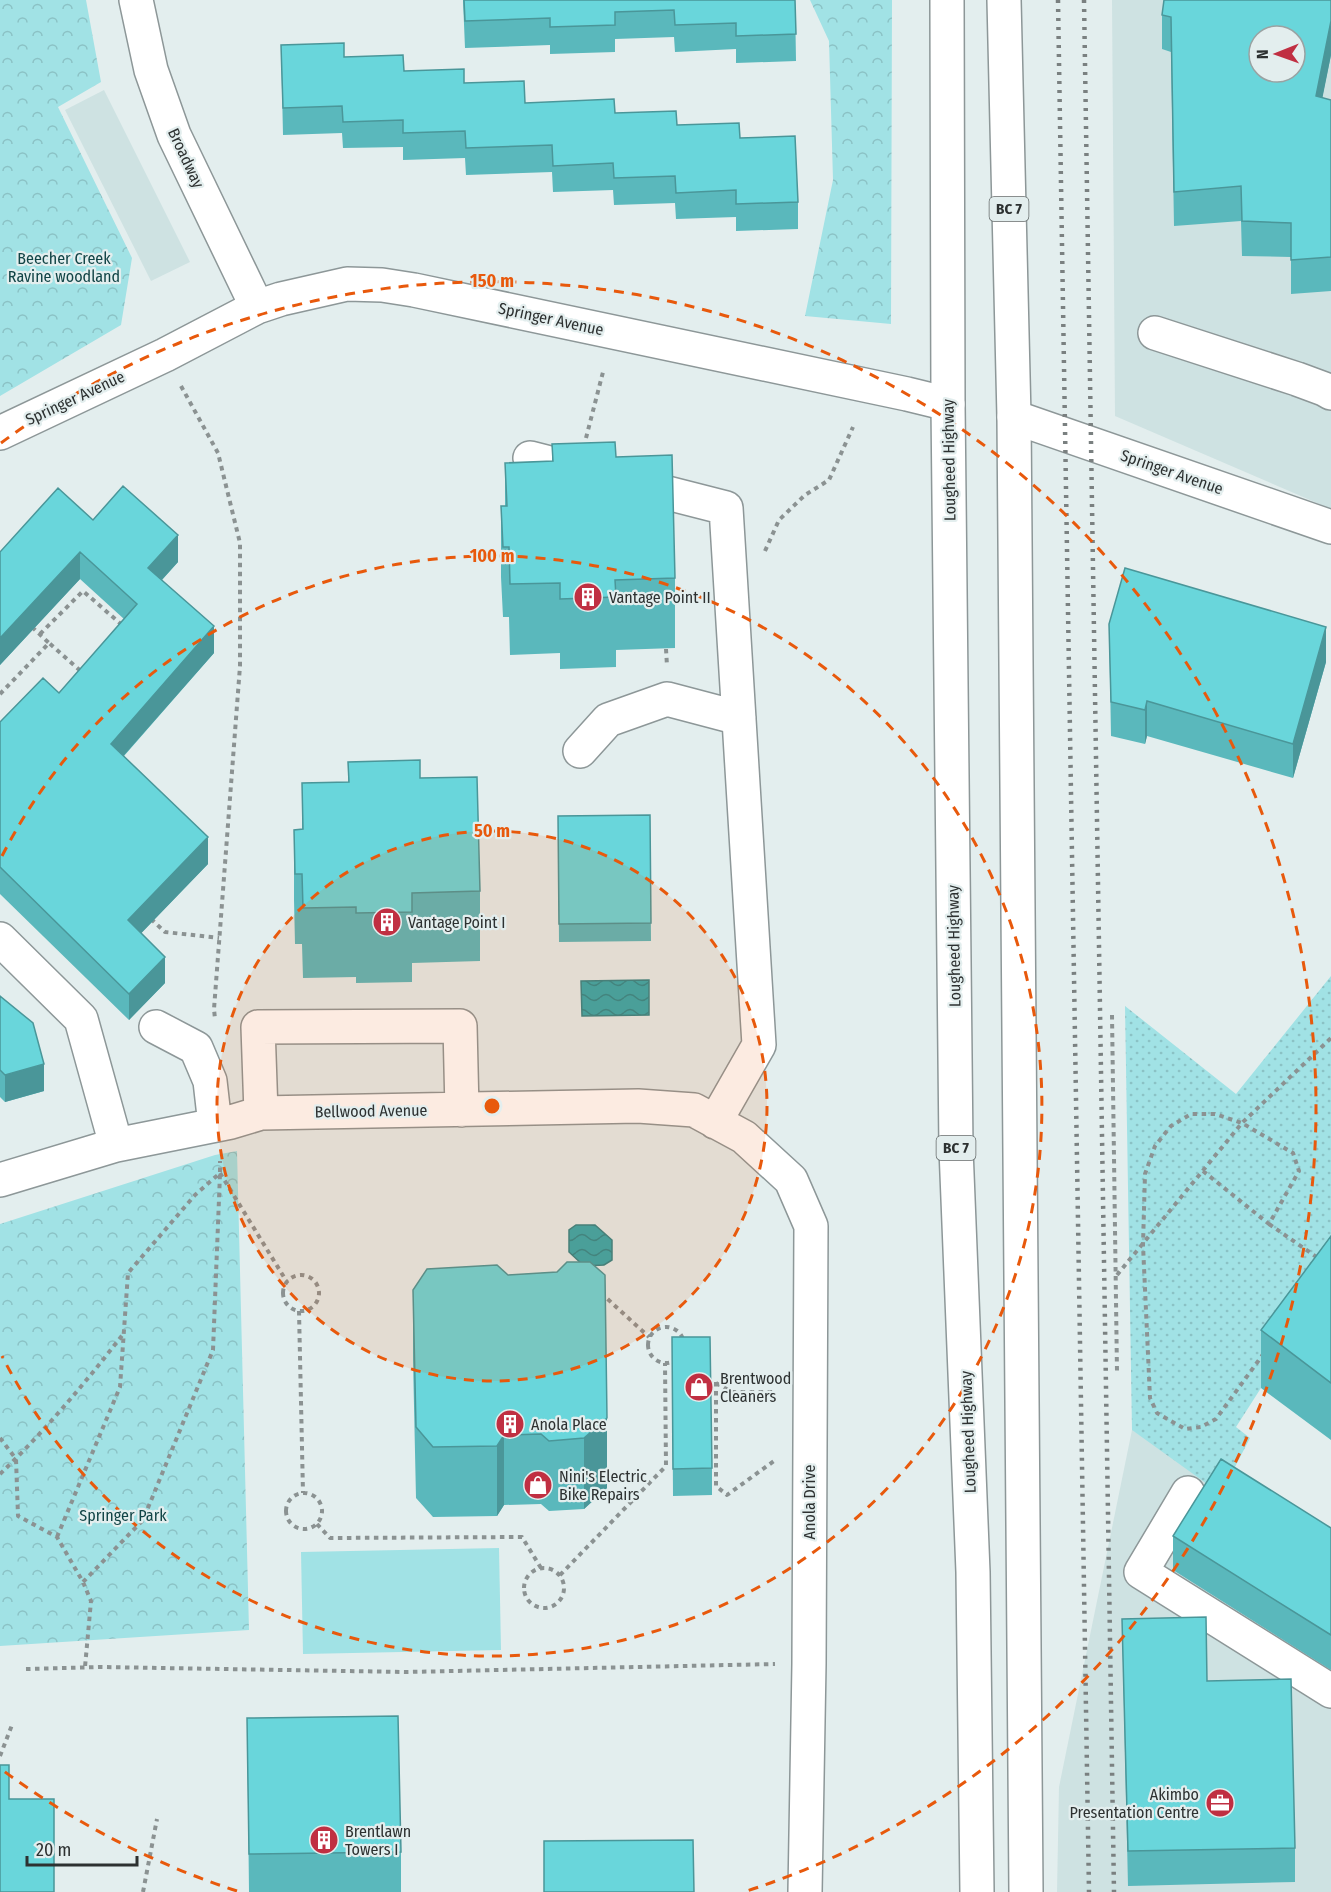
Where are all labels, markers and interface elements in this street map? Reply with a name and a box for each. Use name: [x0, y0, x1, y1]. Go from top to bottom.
north arrow: [1247, 24, 1307, 84]
text: N: [1253, 49, 1272, 59]
street label: Broadway: [164, 125, 208, 192]
road number: BC 7: [990, 197, 1028, 221]
park label: Beecher Creek Ravine woodland: [8, 249, 120, 286]
text: 150 m: [470, 270, 514, 292]
street label: Springer Avenue: [497, 299, 605, 339]
street label: Springer Avenue: [22, 367, 128, 429]
street label: Lougheed Highway: [938, 398, 960, 521]
street label: Springer Avenue: [1118, 446, 1226, 498]
text: 100 m: [470, 545, 514, 567]
building icon: Vantage Point II: [572, 581, 604, 613]
place label: Vantage Point II: [609, 588, 711, 607]
text: 50 m: [474, 820, 510, 842]
street label: Lougheed Highway: [943, 884, 965, 1007]
building icon: Vantage Point I: [371, 906, 403, 938]
place label: Vantage Point I: [408, 913, 505, 932]
centre of rings: [482, 1096, 502, 1116]
street label: Bellwood Avenue: [314, 1101, 428, 1121]
road number: BC 7: [936, 1136, 976, 1160]
place label: Brentwood Cleaners: [720, 1369, 791, 1406]
street label: Lougheed Highway: [956, 1370, 980, 1493]
shop icon: Brentwood Cleaners: [683, 1371, 715, 1403]
building icon: Anola Place: [494, 1408, 526, 1440]
place label: Anola Place: [531, 1415, 607, 1434]
street label: Anola Drive: [800, 1464, 819, 1539]
place label: Nini's Electric Bike Repairs: [559, 1467, 647, 1504]
shop icon: Nini's Electric Bike Repairs: [522, 1469, 554, 1501]
park label: Springer Park: [79, 1506, 167, 1525]
place label: Akimbo Presentation Centre: [1069, 1785, 1199, 1822]
office icon: Akimbo Presentation Centre: [1204, 1787, 1236, 1819]
place label: Brentlawn Towers I: [345, 1822, 411, 1859]
building icon: Brentlawn Towers I: [308, 1824, 340, 1856]
scale bar: [27, 1829, 136, 1867]
text: 20 m: [36, 1839, 71, 1861]

